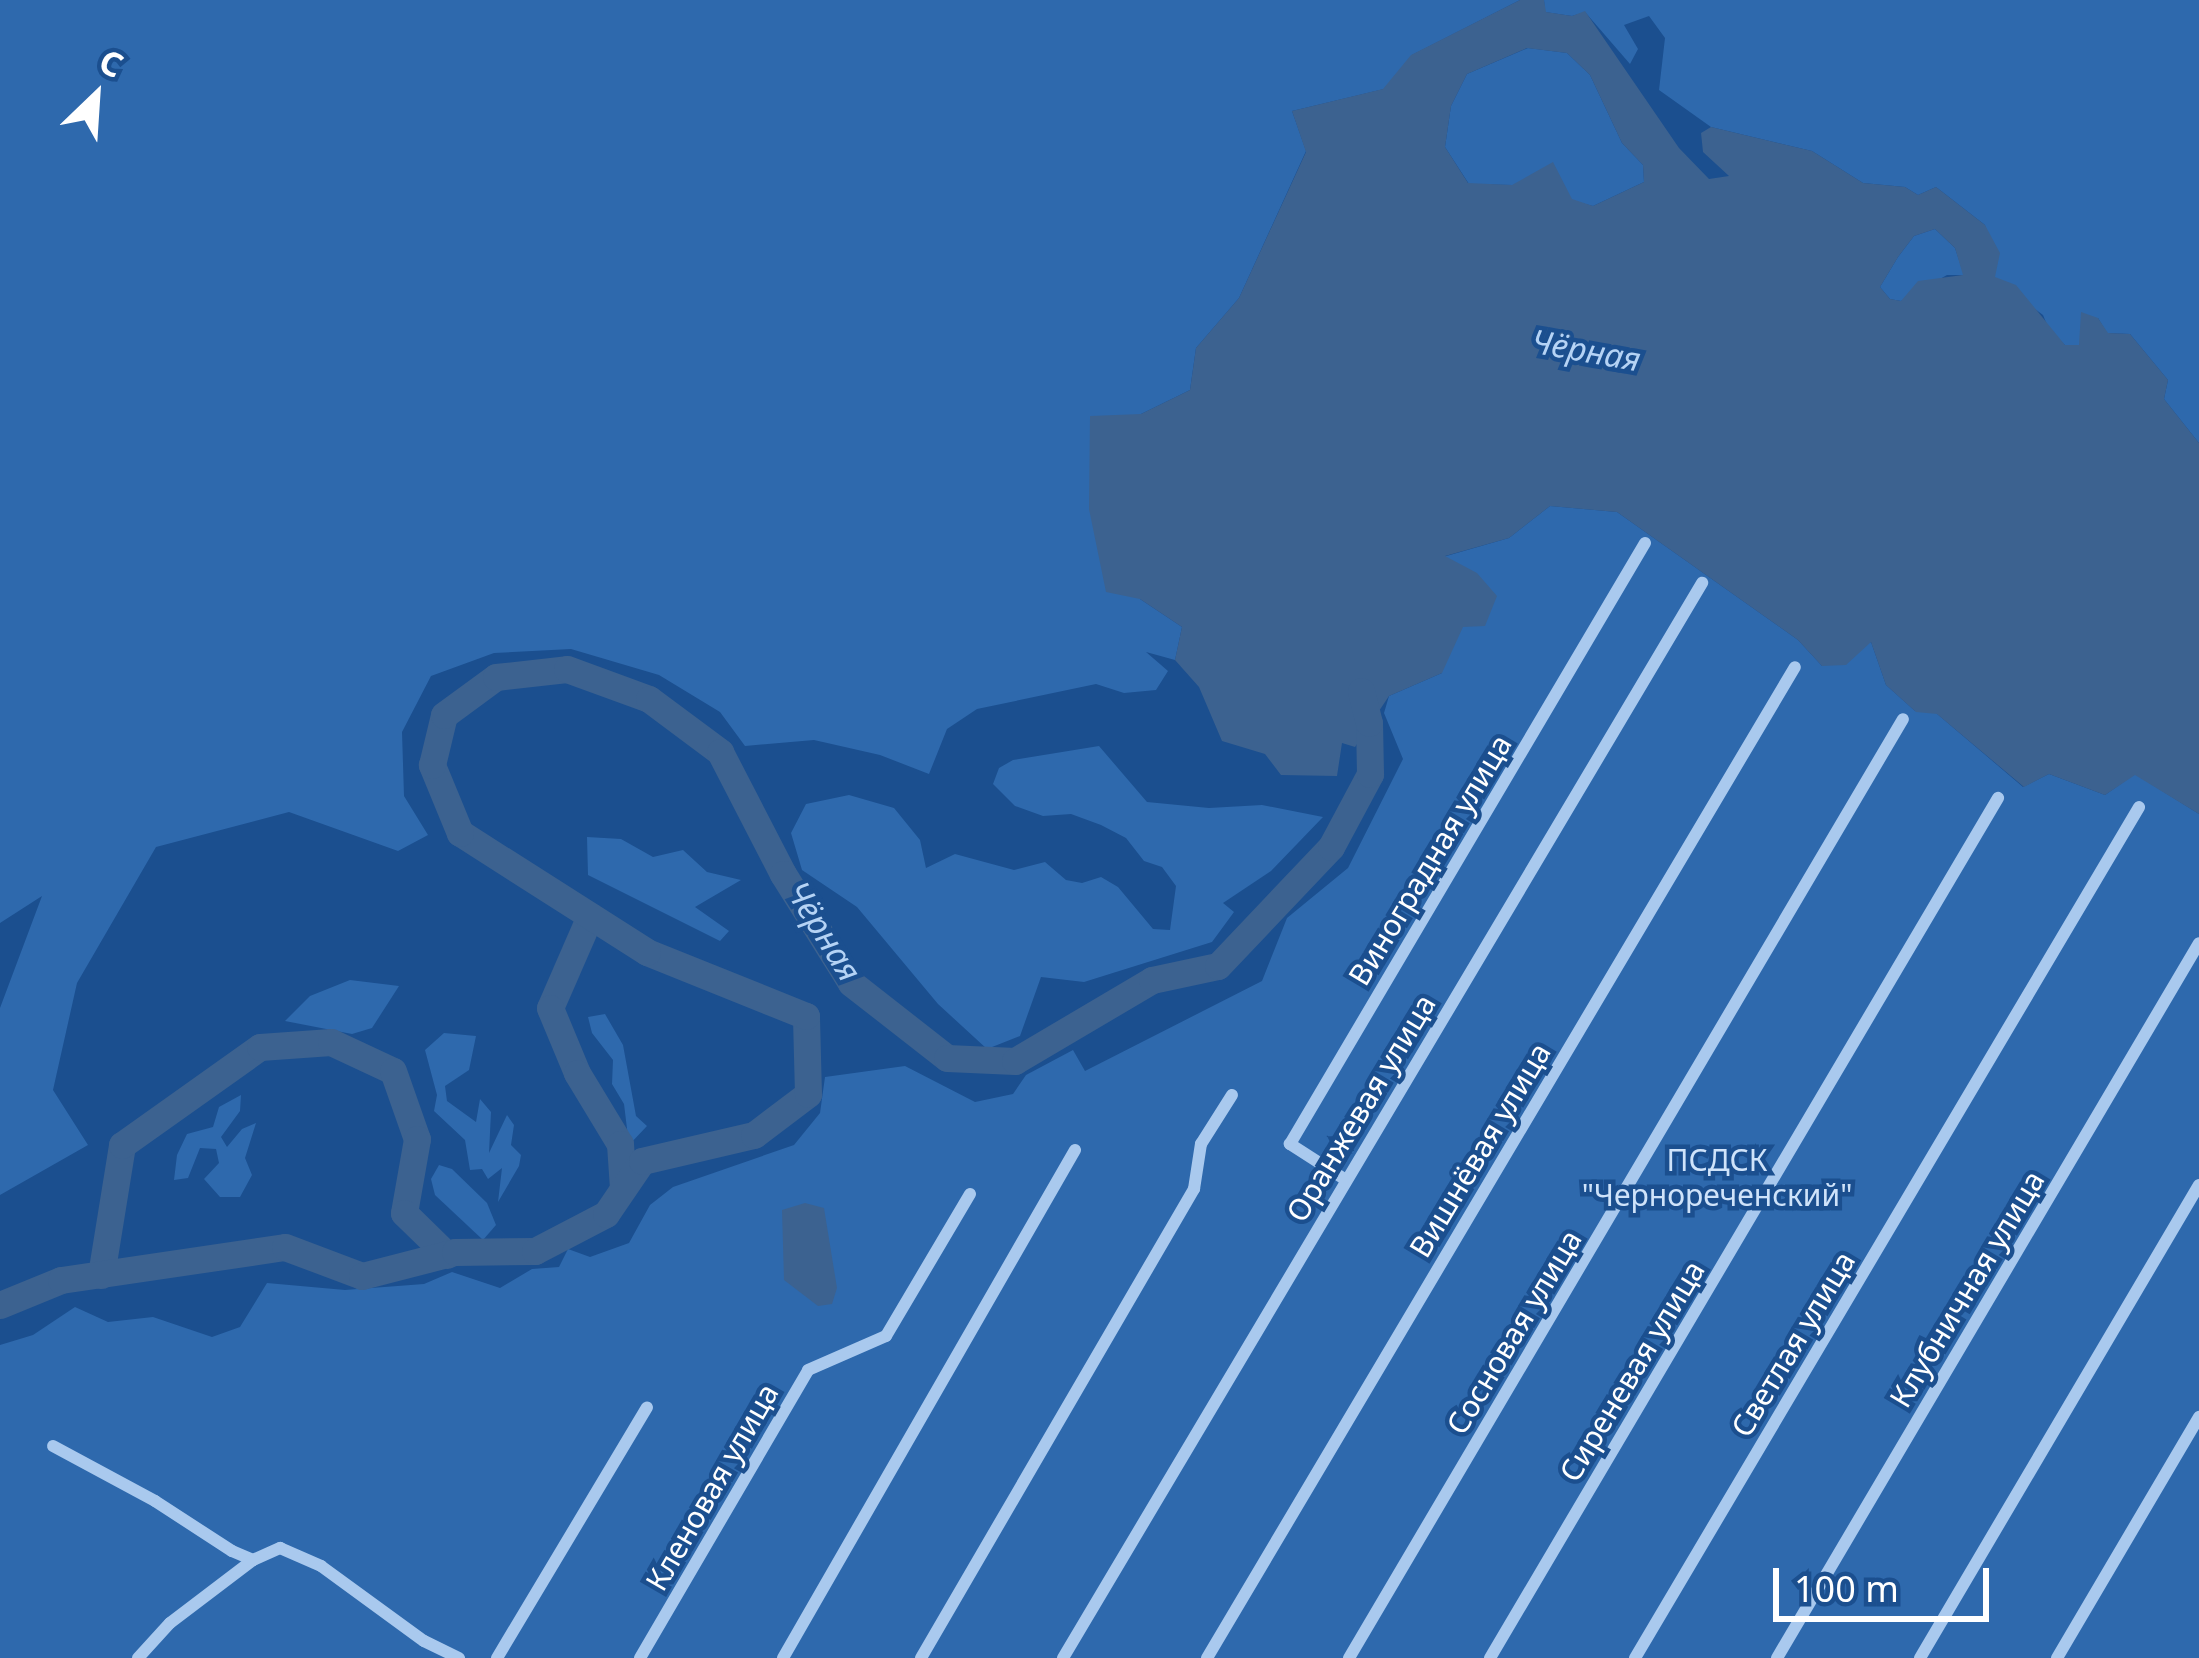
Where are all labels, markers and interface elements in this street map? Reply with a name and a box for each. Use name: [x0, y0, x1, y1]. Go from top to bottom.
north arrow: [36, 36, 156, 156]
text: С: [92, 38, 131, 88]
water label: Чёрная: [1528, 321, 1644, 379]
street label: Виноградная улица: [1341, 728, 1519, 992]
water label: Чёрная: [778, 874, 870, 988]
street label: Оранжевая улица: [1279, 988, 1443, 1228]
street label: Вишнёвая улица: [1402, 1036, 1558, 1264]
park label: ПСДСК "Чернореченский": [1582, 1142, 1852, 1212]
street label: Клубничная улица: [1882, 1164, 2052, 1414]
street label: Сосновая улица: [1439, 1223, 1589, 1441]
street label: Светлая улица: [1724, 1245, 1862, 1443]
street label: Сиреневая улица: [1552, 1254, 1712, 1488]
street label: Кленовая улица: [638, 1377, 786, 1597]
scale bar: [1779, 1544, 1995, 1618]
text: 100 m: [1794, 1564, 1899, 1613]

